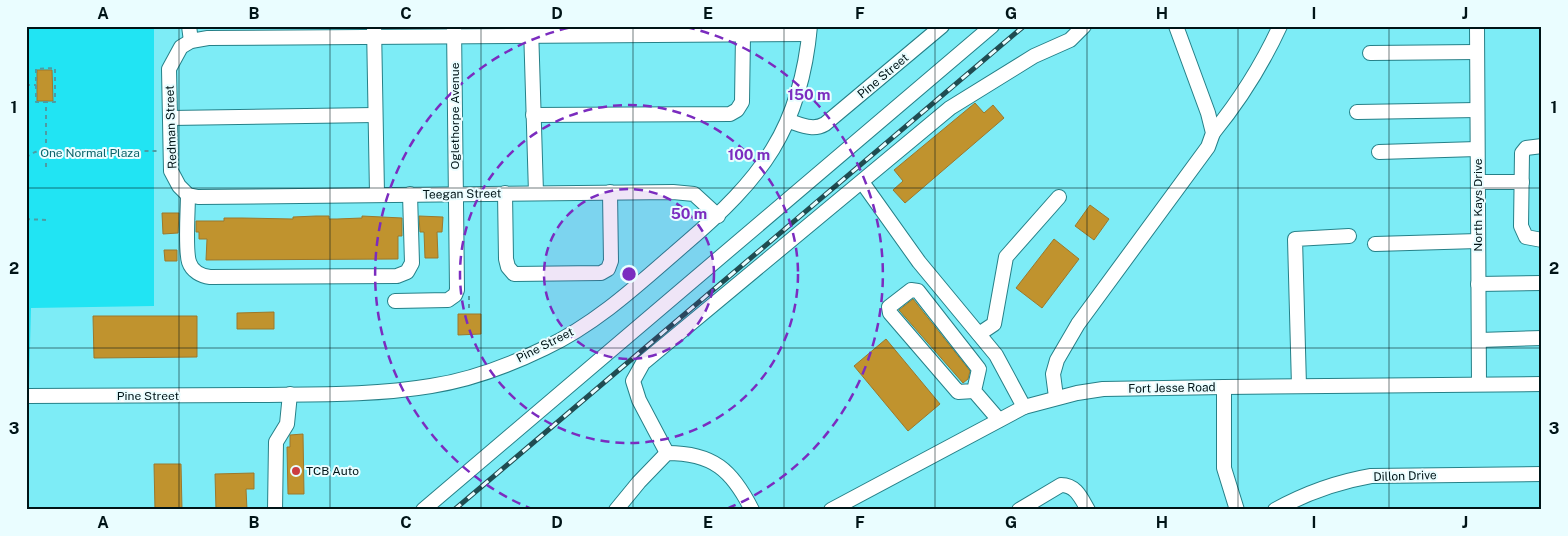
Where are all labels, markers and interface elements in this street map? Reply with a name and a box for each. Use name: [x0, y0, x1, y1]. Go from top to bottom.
text: A: [97, 4, 109, 23]
text: B: [249, 4, 260, 23]
text: C: [400, 4, 412, 23]
text: D: [551, 4, 563, 23]
text: E: [703, 4, 713, 23]
text: F: [855, 4, 865, 23]
text: G: [1005, 4, 1017, 23]
text: H: [1156, 4, 1168, 23]
text: I: [1312, 4, 1316, 23]
text: J: [1462, 4, 1468, 23]
street label: Pine Street: [855, 50, 912, 101]
street label: Oglethorpe Avenue: [448, 62, 462, 170]
street label: Redman Street: [163, 85, 179, 169]
text: 150 m: [787, 86, 831, 103]
text: 1: [11, 98, 17, 117]
text: 1: [1551, 98, 1557, 117]
park label: One Normal Plaza: [40, 146, 140, 160]
text: 100 m: [728, 146, 770, 163]
street label: North Kays Drive: [1471, 158, 1485, 252]
street label: Teegan Street: [423, 186, 502, 202]
text: 50 m: [671, 205, 707, 222]
text: 2: [9, 259, 19, 278]
text: 2: [1549, 259, 1559, 278]
centre of rings: [620, 265, 638, 283]
street label: Pine Street: [514, 324, 576, 365]
street label: Fort Jesse Road: [1128, 380, 1216, 396]
street label: Pine Street: [117, 389, 179, 403]
text: 3: [9, 419, 19, 438]
text: 3: [1549, 419, 1559, 438]
place label: TCB Auto: [306, 464, 359, 478]
marker: TCB Auto: [290, 465, 302, 477]
street label: Dillon Drive: [1373, 468, 1437, 484]
text: A: [97, 513, 109, 532]
text: B: [249, 513, 260, 532]
text: C: [400, 513, 412, 532]
text: D: [551, 513, 563, 532]
text: E: [703, 513, 713, 532]
text: F: [855, 513, 865, 532]
text: G: [1005, 513, 1017, 532]
text: H: [1156, 513, 1168, 532]
text: I: [1312, 513, 1316, 532]
text: J: [1462, 513, 1468, 532]

